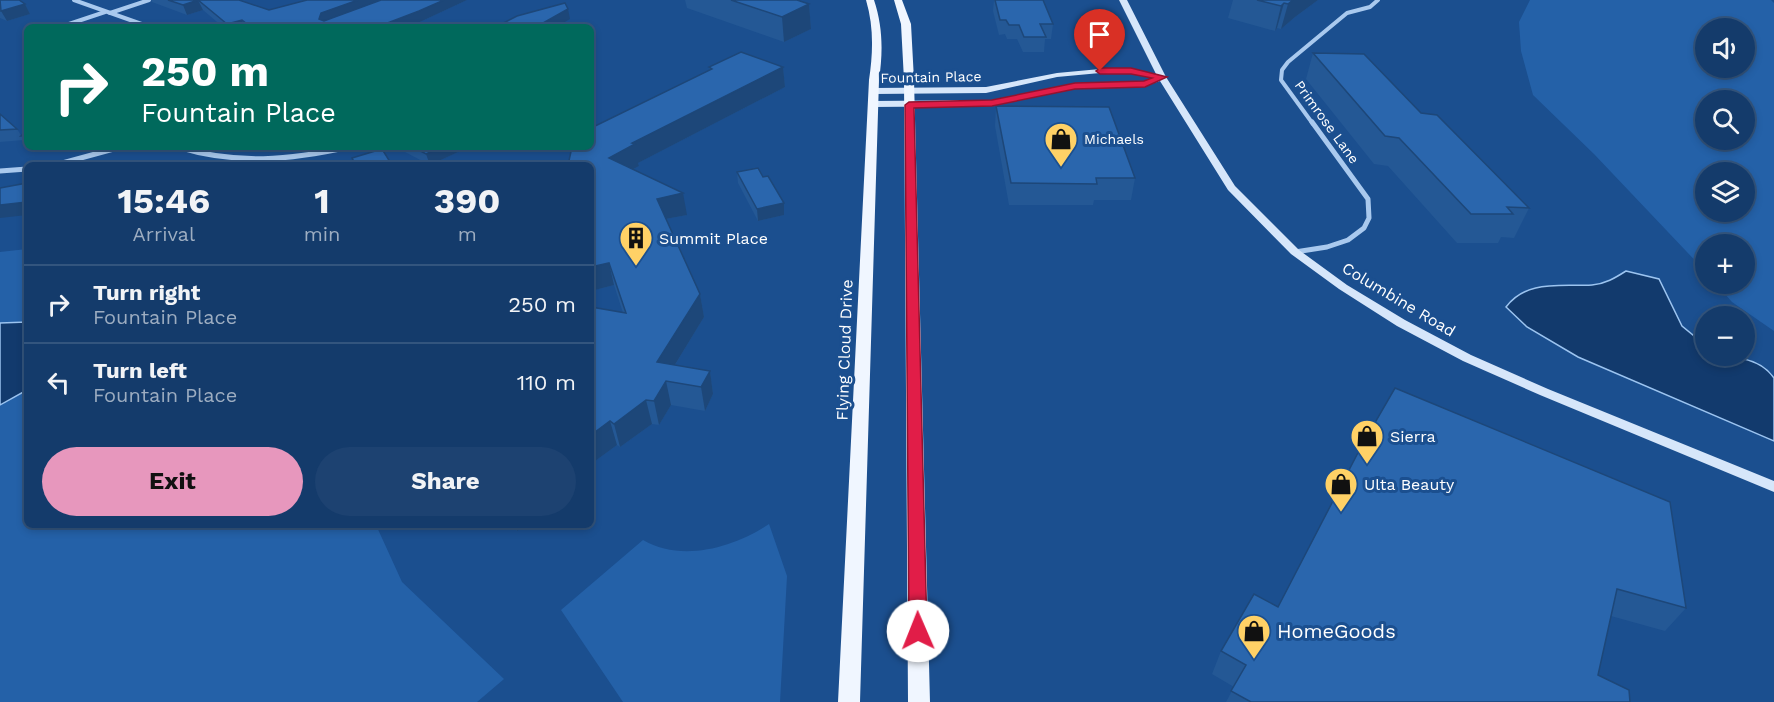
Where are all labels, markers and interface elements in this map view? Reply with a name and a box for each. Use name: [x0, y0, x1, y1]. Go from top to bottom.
pin: [1074, 9, 1125, 71]
icon: arrive: [1083, 18, 1116, 51]
map controls: [1695, 18, 1755, 366]
button: sound: [1695, 18, 1755, 78]
text: 250 m: [141, 47, 269, 96]
icon: right: [42, 48, 120, 126]
street label: Fountain Place: [880, 68, 982, 86]
street label: Primrose Lane: [1292, 77, 1362, 167]
button: search: [1695, 90, 1755, 150]
text: Fountain Place: [141, 97, 336, 129]
shop icon: Michaels: [1043, 121, 1079, 168]
place label: Michaels: [1084, 131, 1144, 147]
button: layers: [1695, 162, 1755, 222]
text: 15:46: [117, 180, 210, 222]
text: 1: [314, 180, 330, 222]
text: 390: [434, 180, 501, 222]
building icon: Summit Place: [618, 220, 654, 267]
text: Arrival: [133, 222, 195, 246]
text: min: [304, 222, 340, 246]
text: m: [458, 222, 477, 246]
place label: Summit Place: [659, 229, 768, 248]
button: +: [1695, 234, 1755, 294]
street label: Columbine Road: [1339, 258, 1459, 341]
street label: Flying Cloud Drive: [833, 279, 856, 421]
text: Turn right: [93, 280, 200, 305]
icon: right: [42, 288, 75, 321]
text: 250 m: [508, 292, 576, 317]
text: Fountain Place: [93, 305, 237, 329]
button: −: [1695, 306, 1755, 366]
text: Turn left: [93, 358, 187, 383]
icon: left: [42, 366, 75, 399]
text: 110 m: [517, 370, 576, 395]
text: Fountain Place: [93, 383, 237, 407]
shop icon: Sierra: [1349, 418, 1385, 465]
place label: Sierra: [1390, 427, 1436, 446]
button: Exit: [42, 447, 303, 516]
button: Share: [315, 447, 576, 516]
shop icon: Ulta Beauty: [1323, 466, 1359, 513]
place label: Ulta Beauty: [1364, 475, 1455, 494]
position arrow: [886, 599, 950, 663]
shop icon: HomeGoods: [1236, 613, 1272, 660]
place label: HomeGoods: [1277, 619, 1396, 643]

